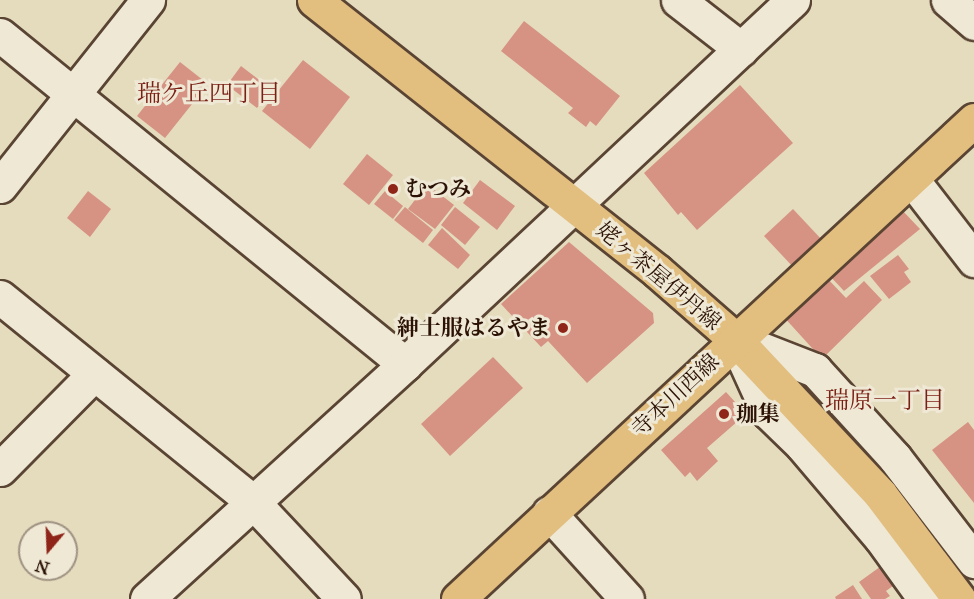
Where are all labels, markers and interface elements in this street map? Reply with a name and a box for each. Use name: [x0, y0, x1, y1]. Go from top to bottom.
district label: 瑞ケ丘四丁目: [137, 80, 281, 108]
place label: むつみ: [405, 176, 471, 202]
marker: むつみ: [386, 182, 400, 196]
street label: 姥ヶ茶屋伊丹線: [592, 216, 726, 336]
place label: 紳士服はるやま: [397, 315, 551, 341]
marker: 紳士服はるやま: [556, 321, 570, 335]
street label: 寺本川西線: [626, 348, 724, 442]
district label: 瑞原一丁目: [825, 387, 945, 415]
place label: 珈集: [736, 401, 780, 427]
marker: 珈集: [717, 407, 731, 421]
north arrow: [18, 521, 78, 581]
text: N: [33, 555, 52, 578]

